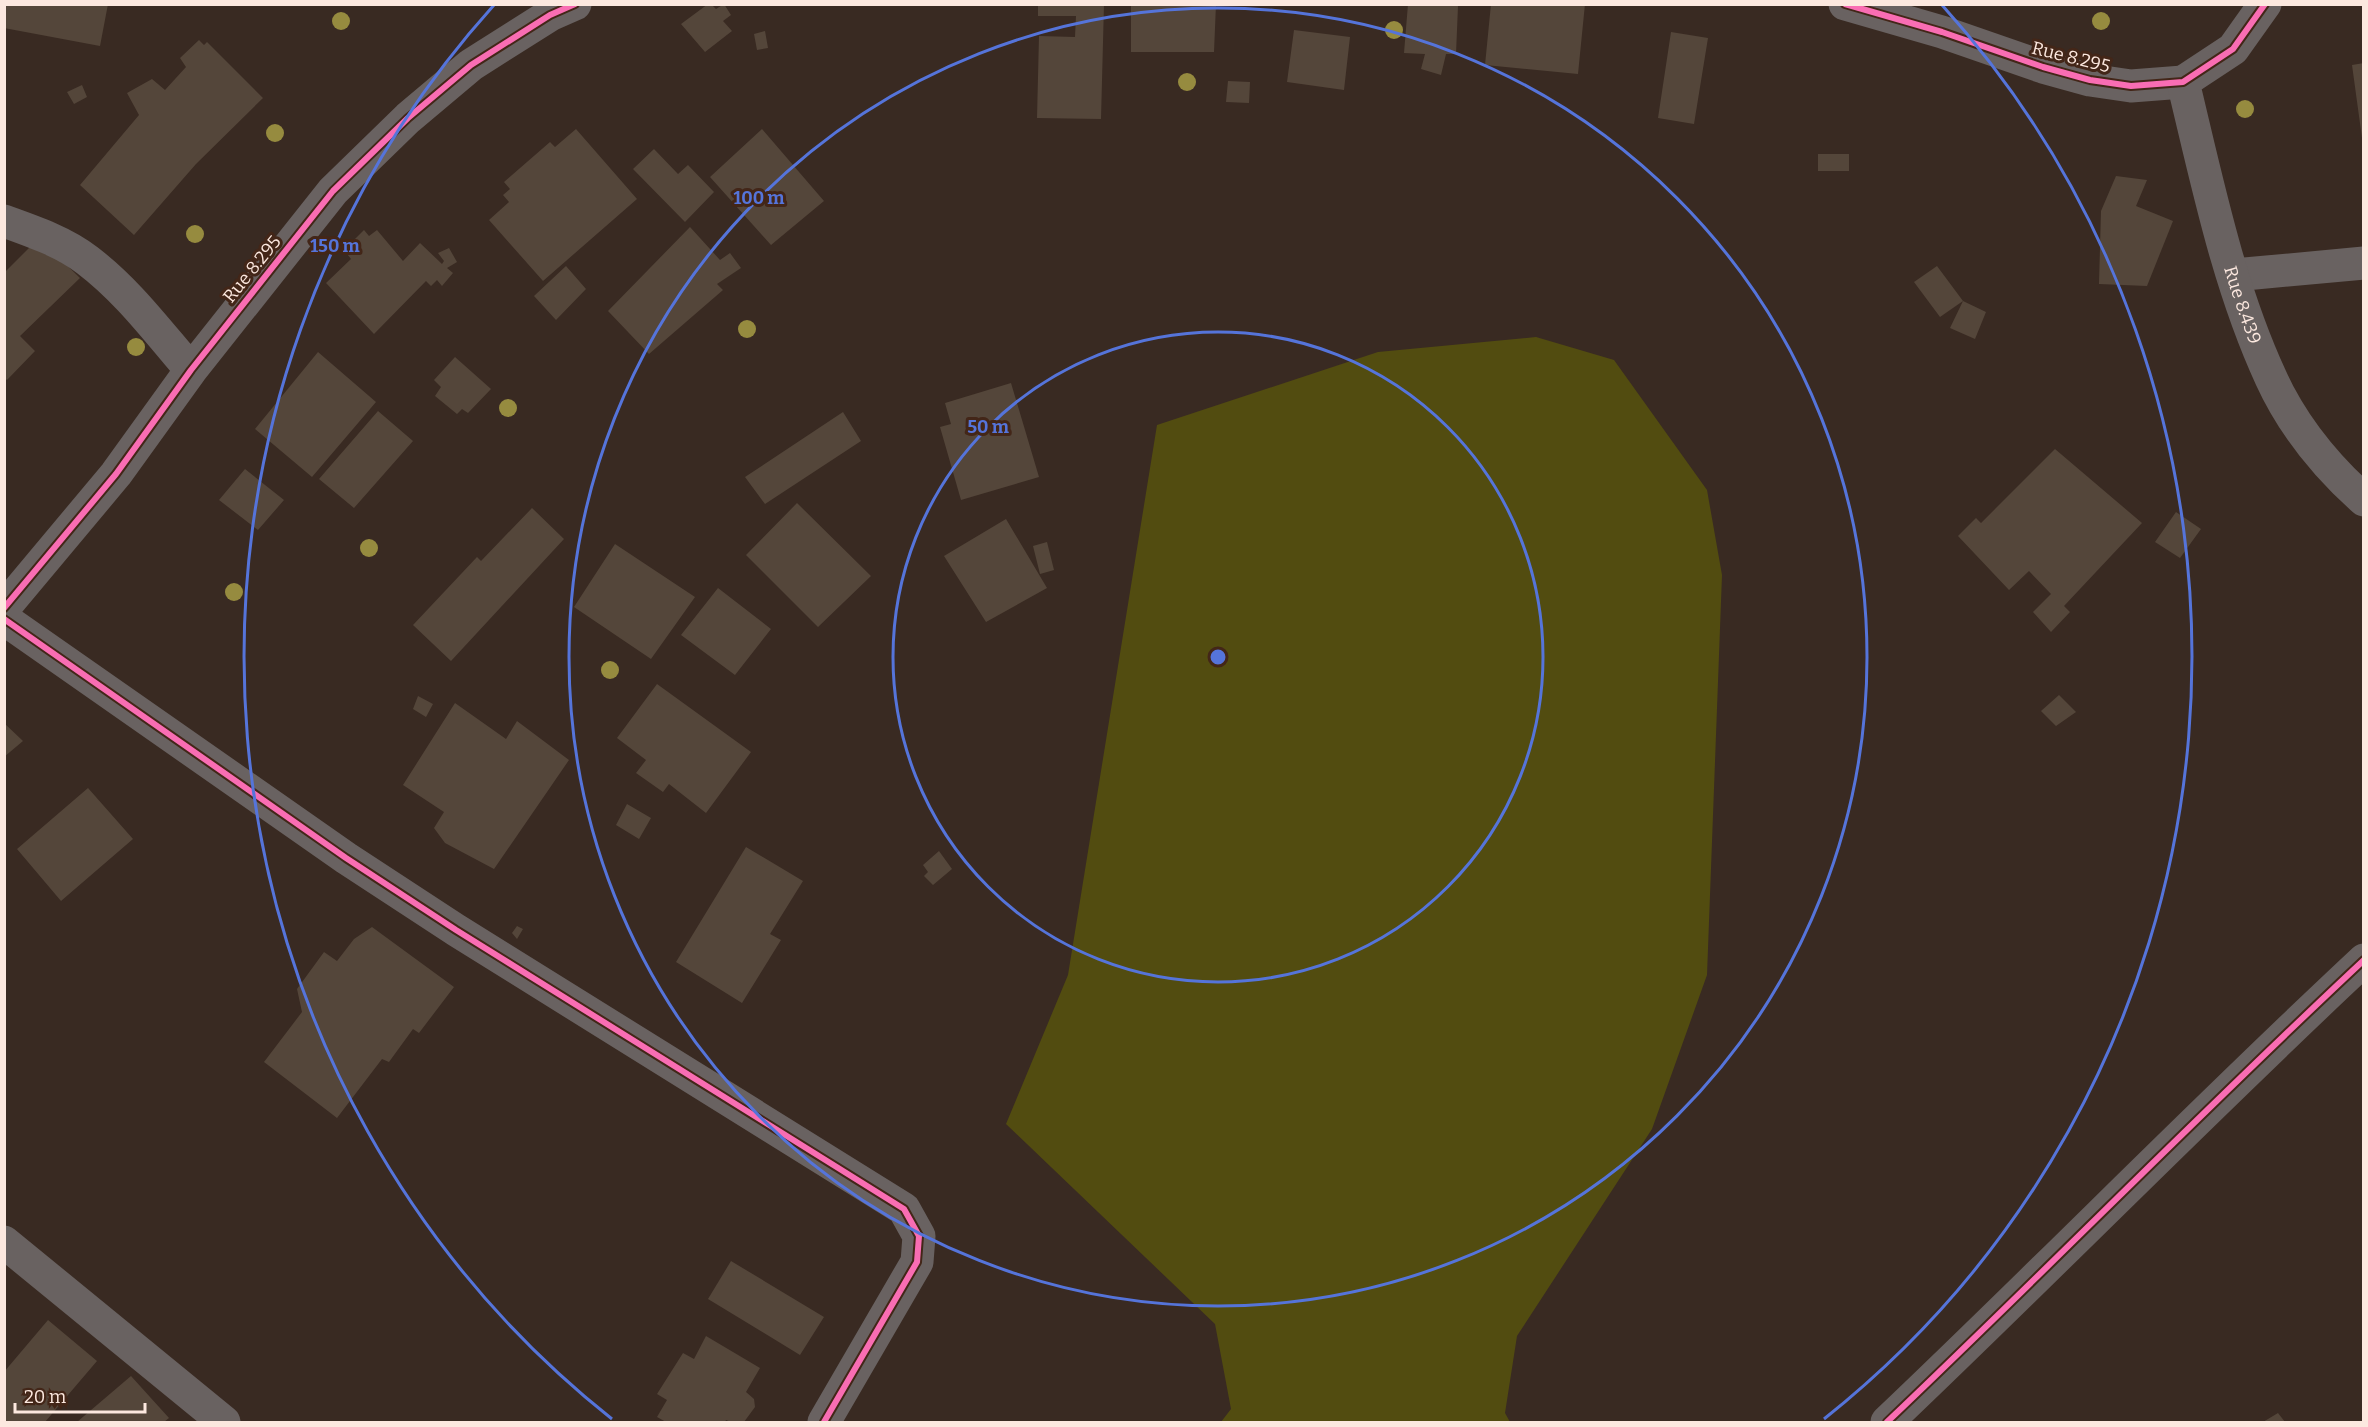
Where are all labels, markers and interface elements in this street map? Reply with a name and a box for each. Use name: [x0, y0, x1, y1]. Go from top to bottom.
street label: Rue 8.295: [2029, 37, 2113, 77]
text: 100 m: [733, 187, 785, 209]
street label: Rue 8.295: [218, 231, 286, 307]
text: 150 m: [310, 235, 360, 257]
street label: Rue 8.439: [2219, 263, 2266, 347]
text: 50 m: [967, 416, 1009, 438]
centre of rings: [1208, 647, 1228, 667]
scale bar: [15, 1376, 146, 1414]
text: 20 m: [24, 1386, 66, 1408]

